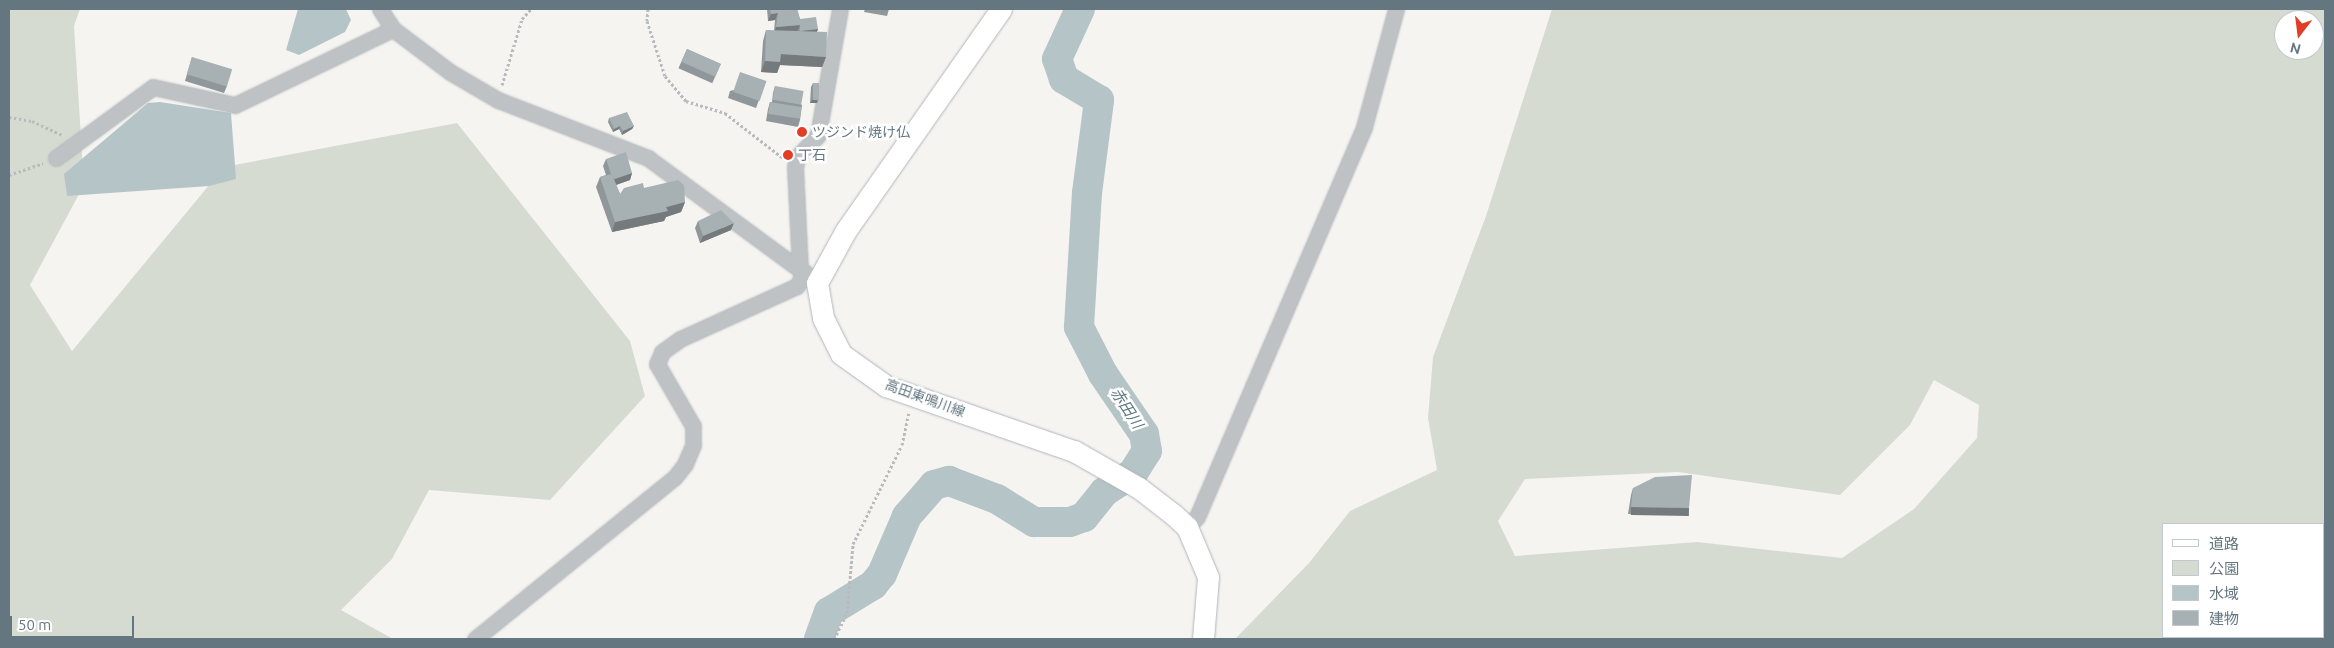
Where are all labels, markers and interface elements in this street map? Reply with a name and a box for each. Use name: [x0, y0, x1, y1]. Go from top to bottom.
north arrow: [2274, 10, 2324, 60]
text: N: [2288, 39, 2303, 58]
place label: ツジンド焼け仏: [812, 124, 910, 140]
marker: ツジンド焼け仏: [796, 126, 808, 138]
place label: 丁石: [798, 147, 826, 163]
marker: 丁石: [782, 149, 794, 161]
street label: 高田東鳴川線: [883, 376, 967, 420]
water label: 赤田川: [1107, 384, 1147, 432]
legend: [2162, 523, 2324, 638]
text: 道路: [2209, 535, 2239, 552]
text: 公園: [2209, 560, 2239, 577]
text: 水域: [2209, 585, 2239, 602]
scale bar: [12, 606, 136, 638]
text: 建物: [2209, 610, 2239, 627]
text: 50 m: [18, 616, 51, 633]

